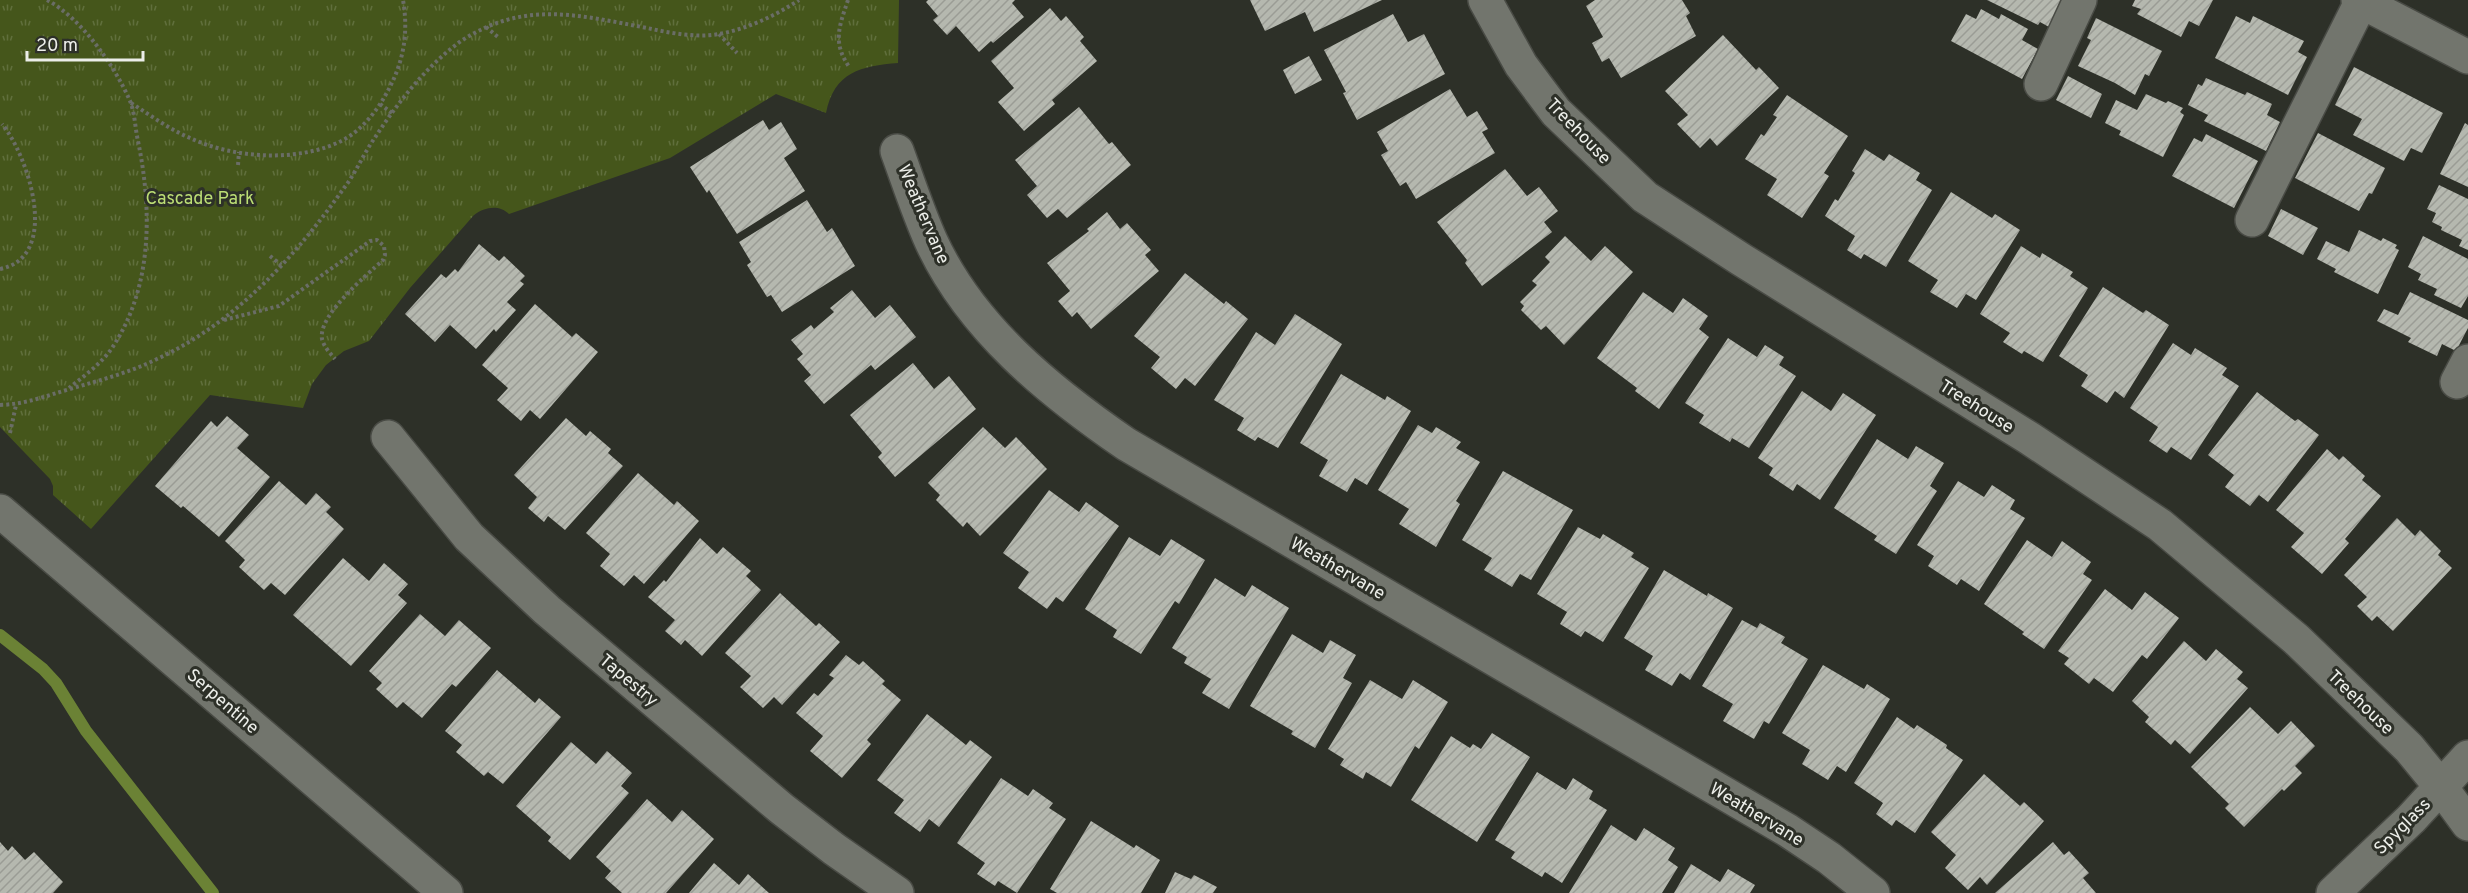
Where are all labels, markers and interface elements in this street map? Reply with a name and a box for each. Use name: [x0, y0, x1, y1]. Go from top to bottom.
scale bar: [27, 24, 142, 62]
text: 20 m: [36, 35, 78, 58]
street label: Treehouse: [1541, 94, 1615, 170]
street label: Weathervane: [891, 161, 954, 268]
park label: Cascade Park: [145, 188, 255, 211]
street label: Treehouse: [1935, 375, 2018, 439]
street label: Weathervane: [1286, 533, 1389, 606]
street label: Tapestry: [594, 650, 662, 712]
street label: Serpentine: [181, 664, 263, 740]
street label: Treehouse: [2322, 666, 2398, 740]
street label: Weathervane: [1705, 778, 1808, 852]
street label: Spyglass: [2370, 794, 2436, 860]

